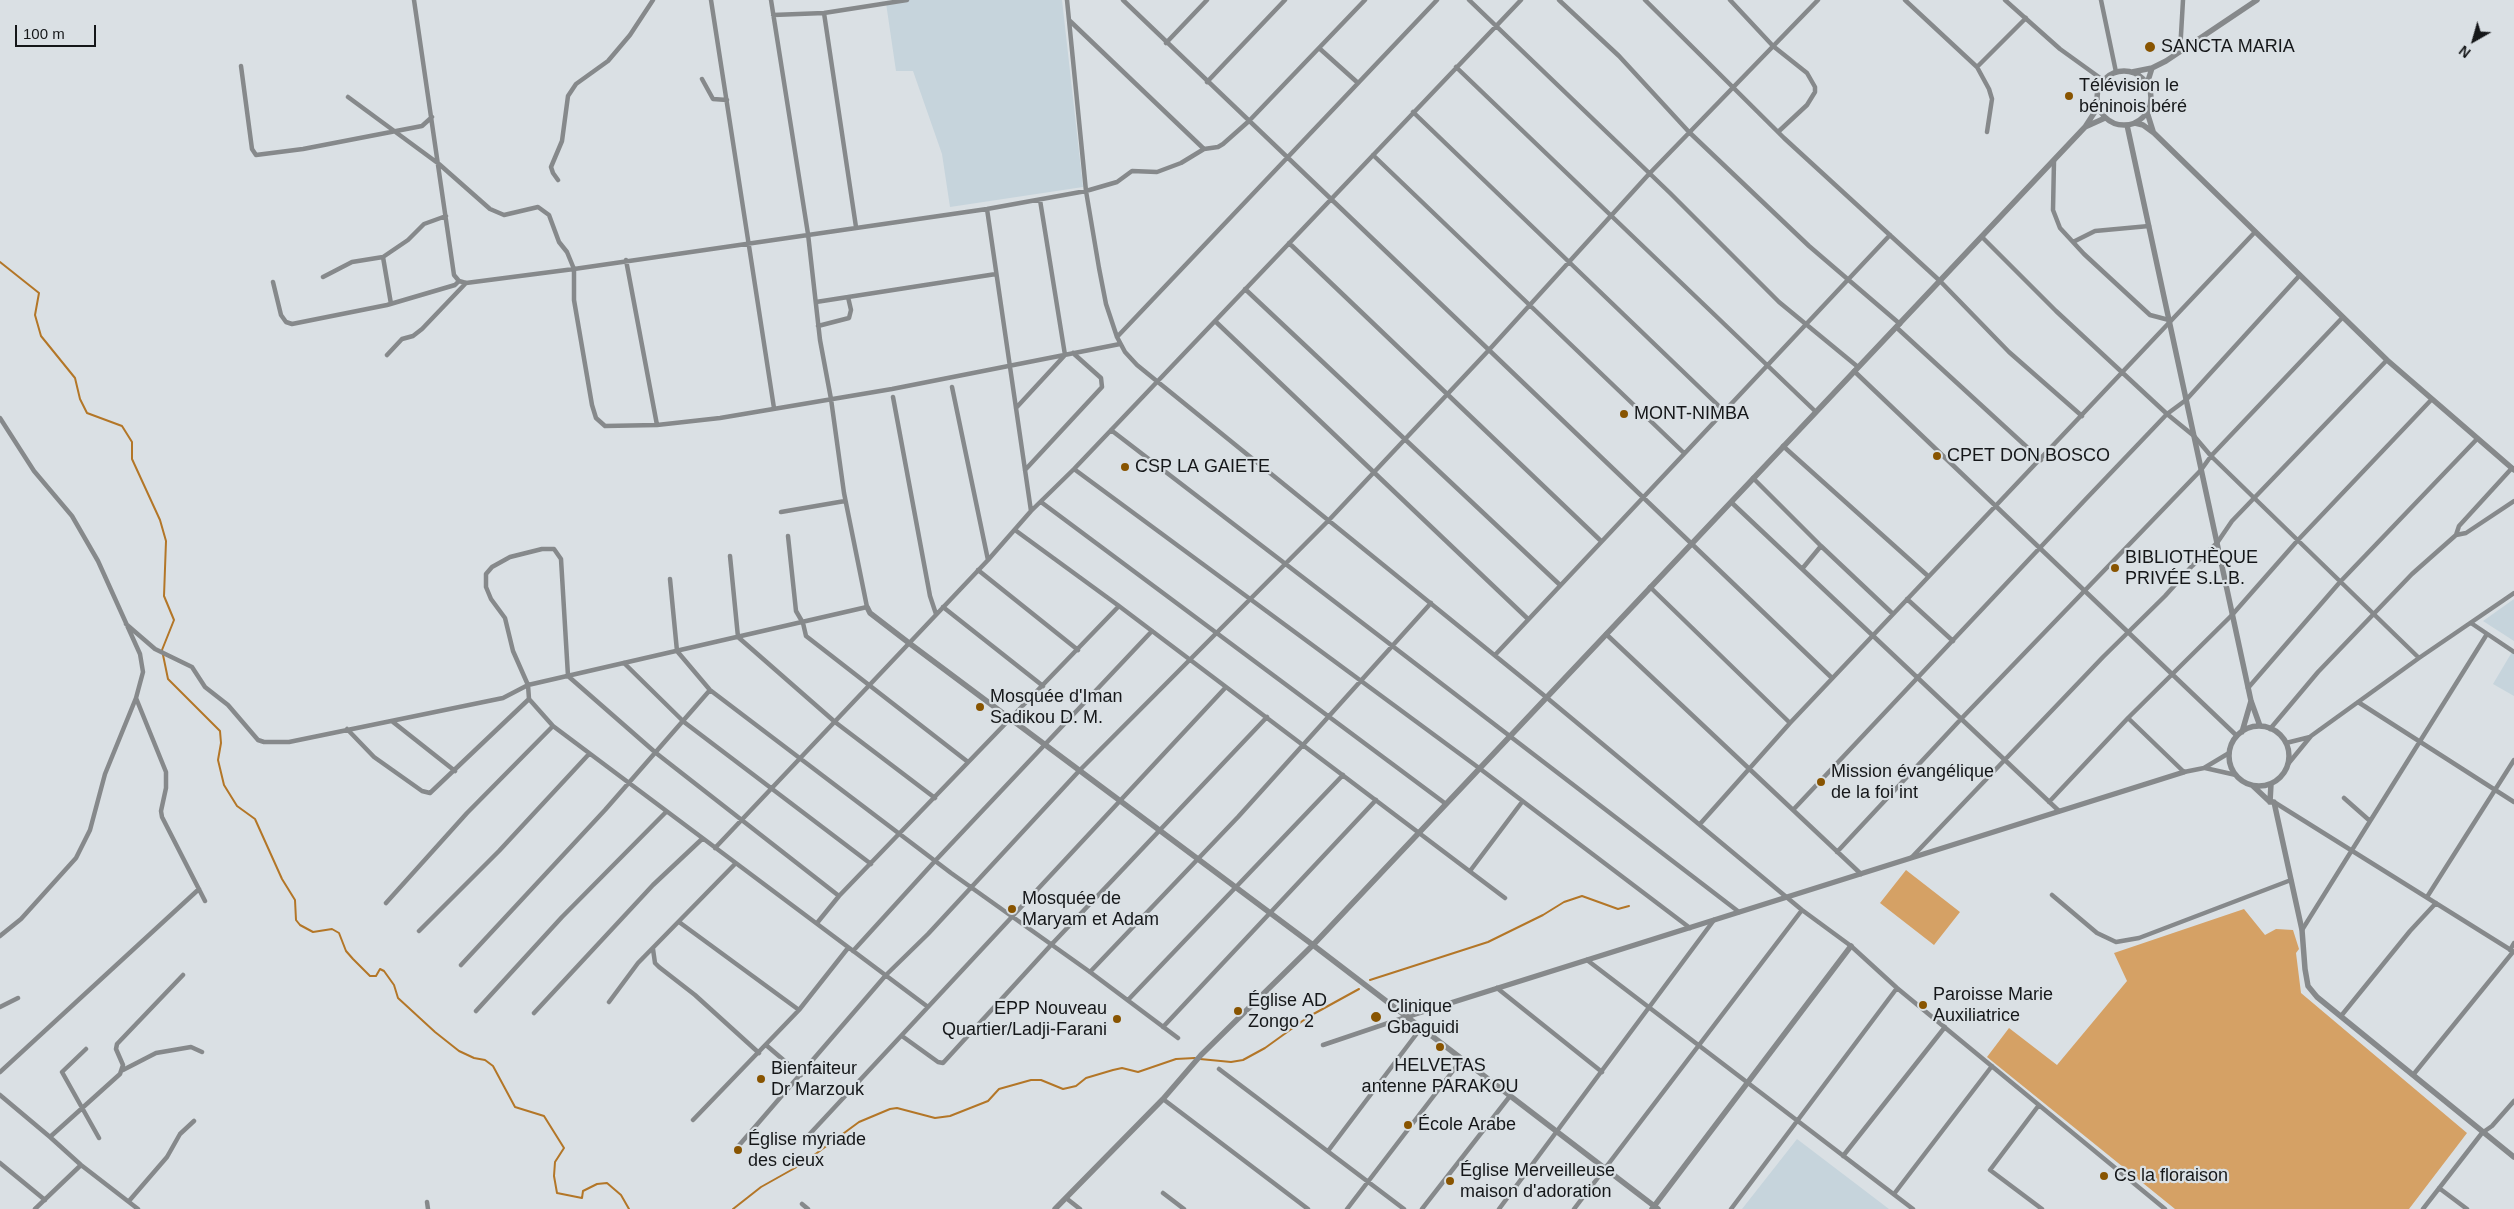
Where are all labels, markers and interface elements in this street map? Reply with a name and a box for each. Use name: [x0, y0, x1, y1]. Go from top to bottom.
scale bar: [18, 15, 99, 47]
north arrow: [2449, 15, 2499, 65]
text: 100 m: [23, 25, 65, 42]
place label: SANCTA MARIA: [2161, 36, 2295, 58]
marker: SANCTA MARIA: [2143, 40, 2157, 54]
text: N: [2456, 42, 2474, 61]
place label: Télévision le béninois béré: [2079, 75, 2187, 118]
marker: Télévision le béninois béré: [2063, 90, 2075, 102]
place label: MONT-NIMBA: [1634, 403, 1749, 425]
marker: MONT-NIMBA: [1618, 408, 1630, 420]
place label: CPET DON BOSCO: [1947, 445, 2110, 467]
marker: CPET DON BOSCO: [1931, 450, 1943, 462]
place label: CSP LA GAIETE: [1135, 456, 1270, 478]
marker: CSP LA GAIETE: [1119, 461, 1131, 473]
place label: BIBLIOTHÈQUE PRIVÉE S.L.B.: [2125, 547, 2258, 590]
marker: BIBLIOTHÈQUE PRIVÉE S.L.B.: [2109, 562, 2121, 574]
place label: Mosquée d'Iman Sadikou D. M.: [990, 686, 1123, 729]
marker: Mosquée d'Iman Sadikou D. M.: [974, 701, 986, 713]
place label: Mission évangélique de la foi int: [1831, 761, 1994, 804]
marker: Mission évangélique de la foi int: [1815, 776, 1827, 788]
place label: Mosquée de Maryam et Adam: [1022, 888, 1159, 931]
marker: Mosquée de Maryam et Adam: [1006, 903, 1018, 915]
place label: Paroisse Marie Auxiliatrice: [1933, 984, 2053, 1026]
place label: Église AD Zongo 2: [1248, 990, 1327, 1032]
place label: Clinique Gbaguidi: [1387, 996, 1459, 1038]
place label: EPP Nouveau Quartier/Ladji-Farani: [942, 998, 1107, 1040]
marker: Paroisse Marie Auxiliatrice: [1917, 999, 1929, 1011]
marker: Église AD Zongo 2: [1232, 1005, 1244, 1017]
marker: Clinique Gbaguidi: [1369, 1010, 1383, 1024]
marker: EPP Nouveau Quartier/Ladji-Farani: [1111, 1013, 1123, 1025]
marker: HELVETAS antenne PARAKOU: [1434, 1041, 1446, 1053]
place label: HELVETAS antenne PARAKOU: [1362, 1055, 1518, 1098]
place label: Bienfaiteur Dr Marzouk: [771, 1058, 864, 1100]
marker: Bienfaiteur Dr Marzouk: [755, 1073, 767, 1085]
place label: École Arabe: [1418, 1114, 1516, 1136]
marker: École Arabe: [1402, 1119, 1414, 1131]
place label: Église myriade des cieux: [748, 1129, 866, 1172]
marker: Église myriade des cieux: [732, 1144, 744, 1156]
place label: Église Merveilleuse maison d'adoration: [1460, 1160, 1615, 1202]
place label: Cs la floraison: [2114, 1165, 2228, 1187]
marker: Cs la floraison: [2098, 1170, 2110, 1182]
marker: Église Merveilleuse maison d'adoration: [1444, 1175, 1456, 1187]

